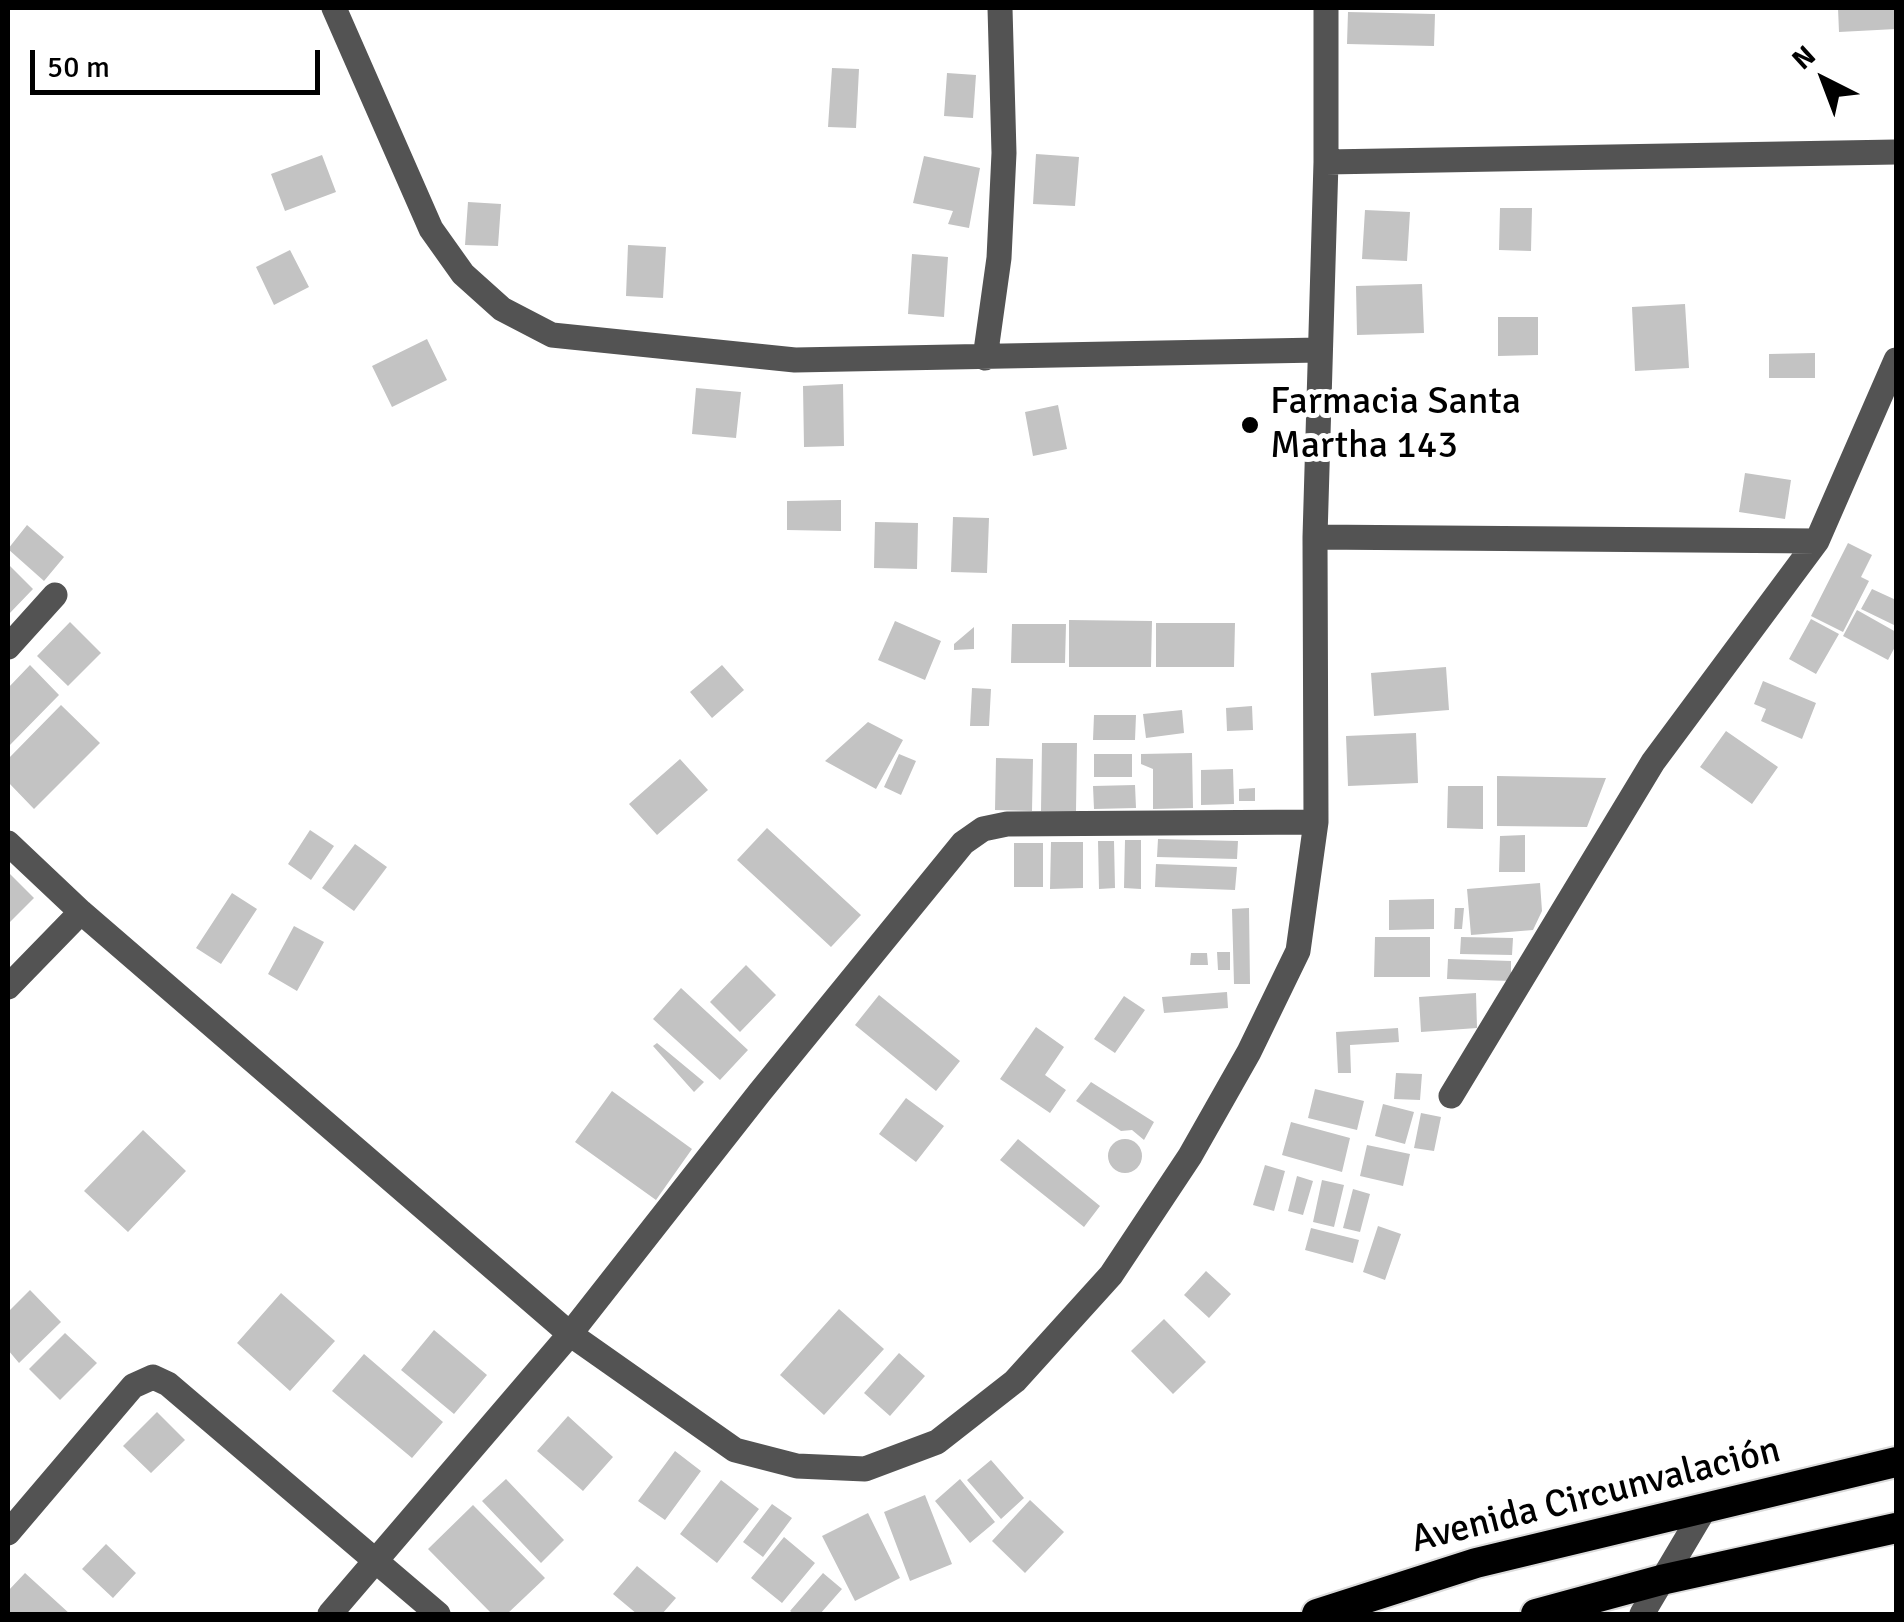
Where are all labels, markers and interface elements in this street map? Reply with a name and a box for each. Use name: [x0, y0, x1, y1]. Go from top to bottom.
scale bar: [35, 30, 325, 92]
north arrow: [1774, 30, 1874, 130]
text: N: [1785, 39, 1823, 77]
text: 50 m: [47, 49, 110, 86]
place label: Farmacia Santa Martha 143: [1270, 380, 1521, 469]
marker: Farmacia Santa Martha 143: [1239, 414, 1261, 436]
street label: Avenida Circunvalación: [1407, 1428, 1785, 1564]

